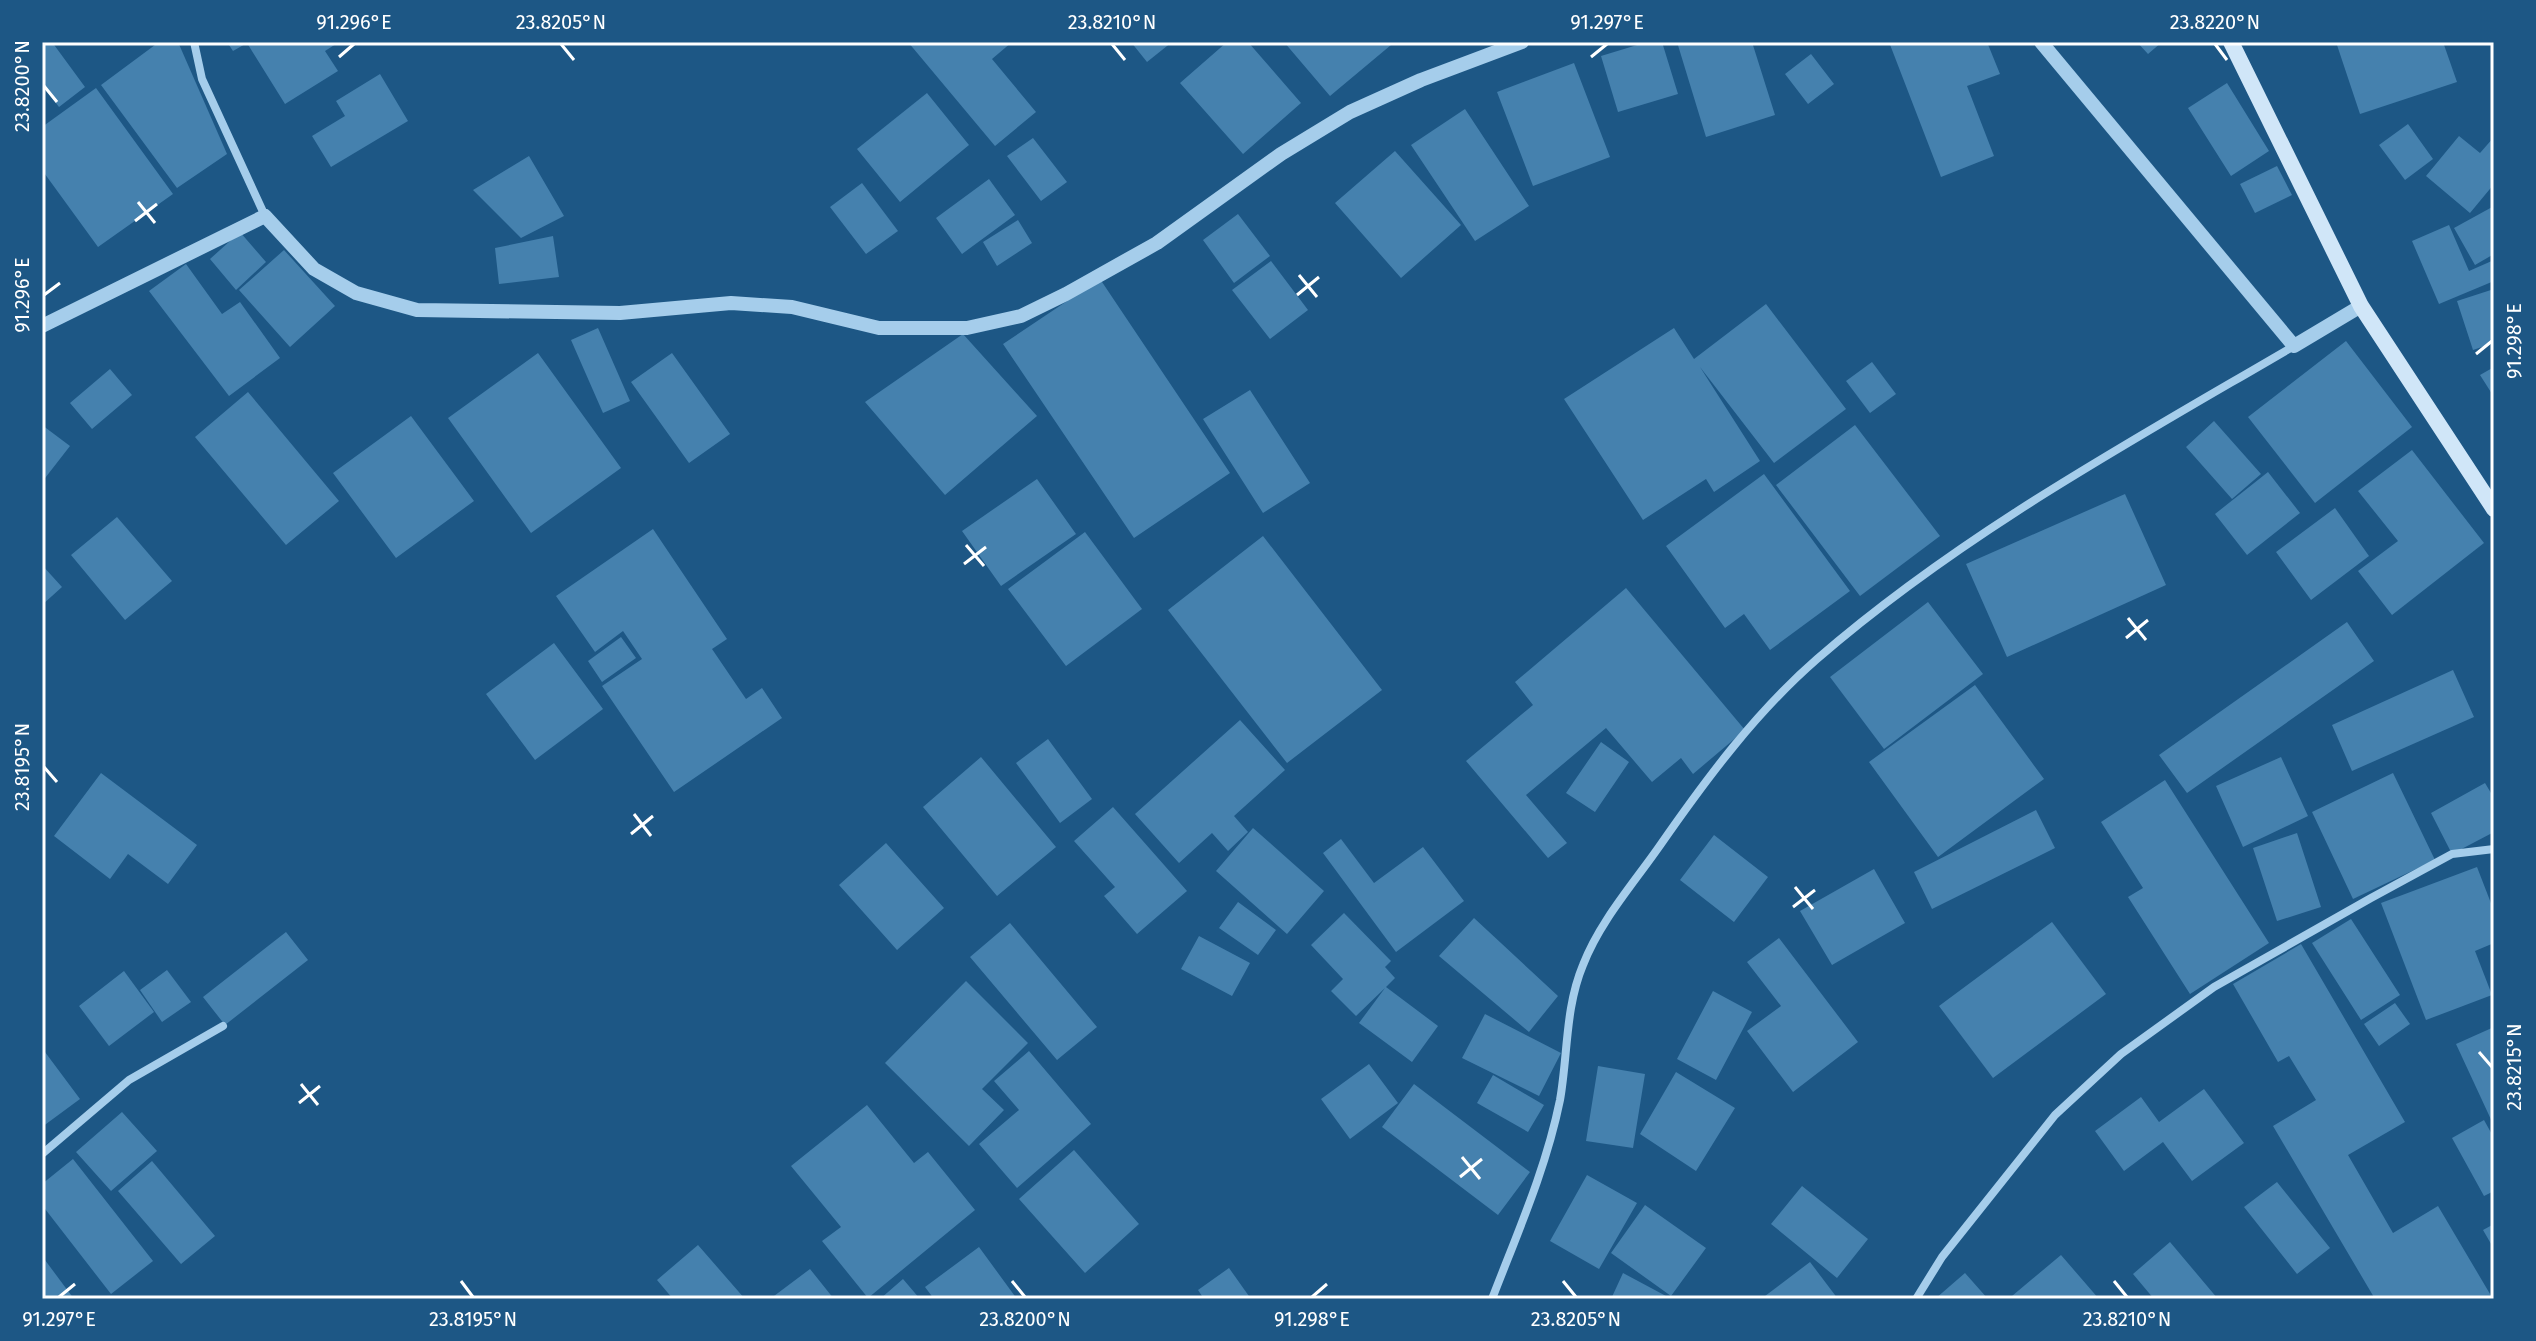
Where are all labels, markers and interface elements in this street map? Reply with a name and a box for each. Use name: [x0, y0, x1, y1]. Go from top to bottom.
text: 91.296°E: [316, 10, 392, 34]
text: 23.8205°N: [516, 10, 606, 34]
text: 23.8210°N: [1068, 10, 1156, 34]
text: 91.297°E: [1570, 10, 1644, 34]
text: 23.8220°N: [2170, 10, 2260, 34]
text: 23.8200°N: [10, 40, 34, 132]
text: 91.296°E: [10, 257, 34, 333]
text: 91.298°E: [2502, 303, 2526, 379]
text: 23.8195°N: [10, 723, 34, 811]
text: 23.8215°N: [2502, 1023, 2526, 1111]
text: 91.297°E: [22, 1307, 96, 1331]
text: 23.8195°N: [429, 1307, 517, 1331]
text: 23.8200°N: [979, 1307, 1071, 1331]
text: 91.298°E: [1274, 1307, 1350, 1331]
text: 23.8205°N: [1531, 1307, 1621, 1331]
text: 23.8210°N: [2083, 1307, 2171, 1331]

